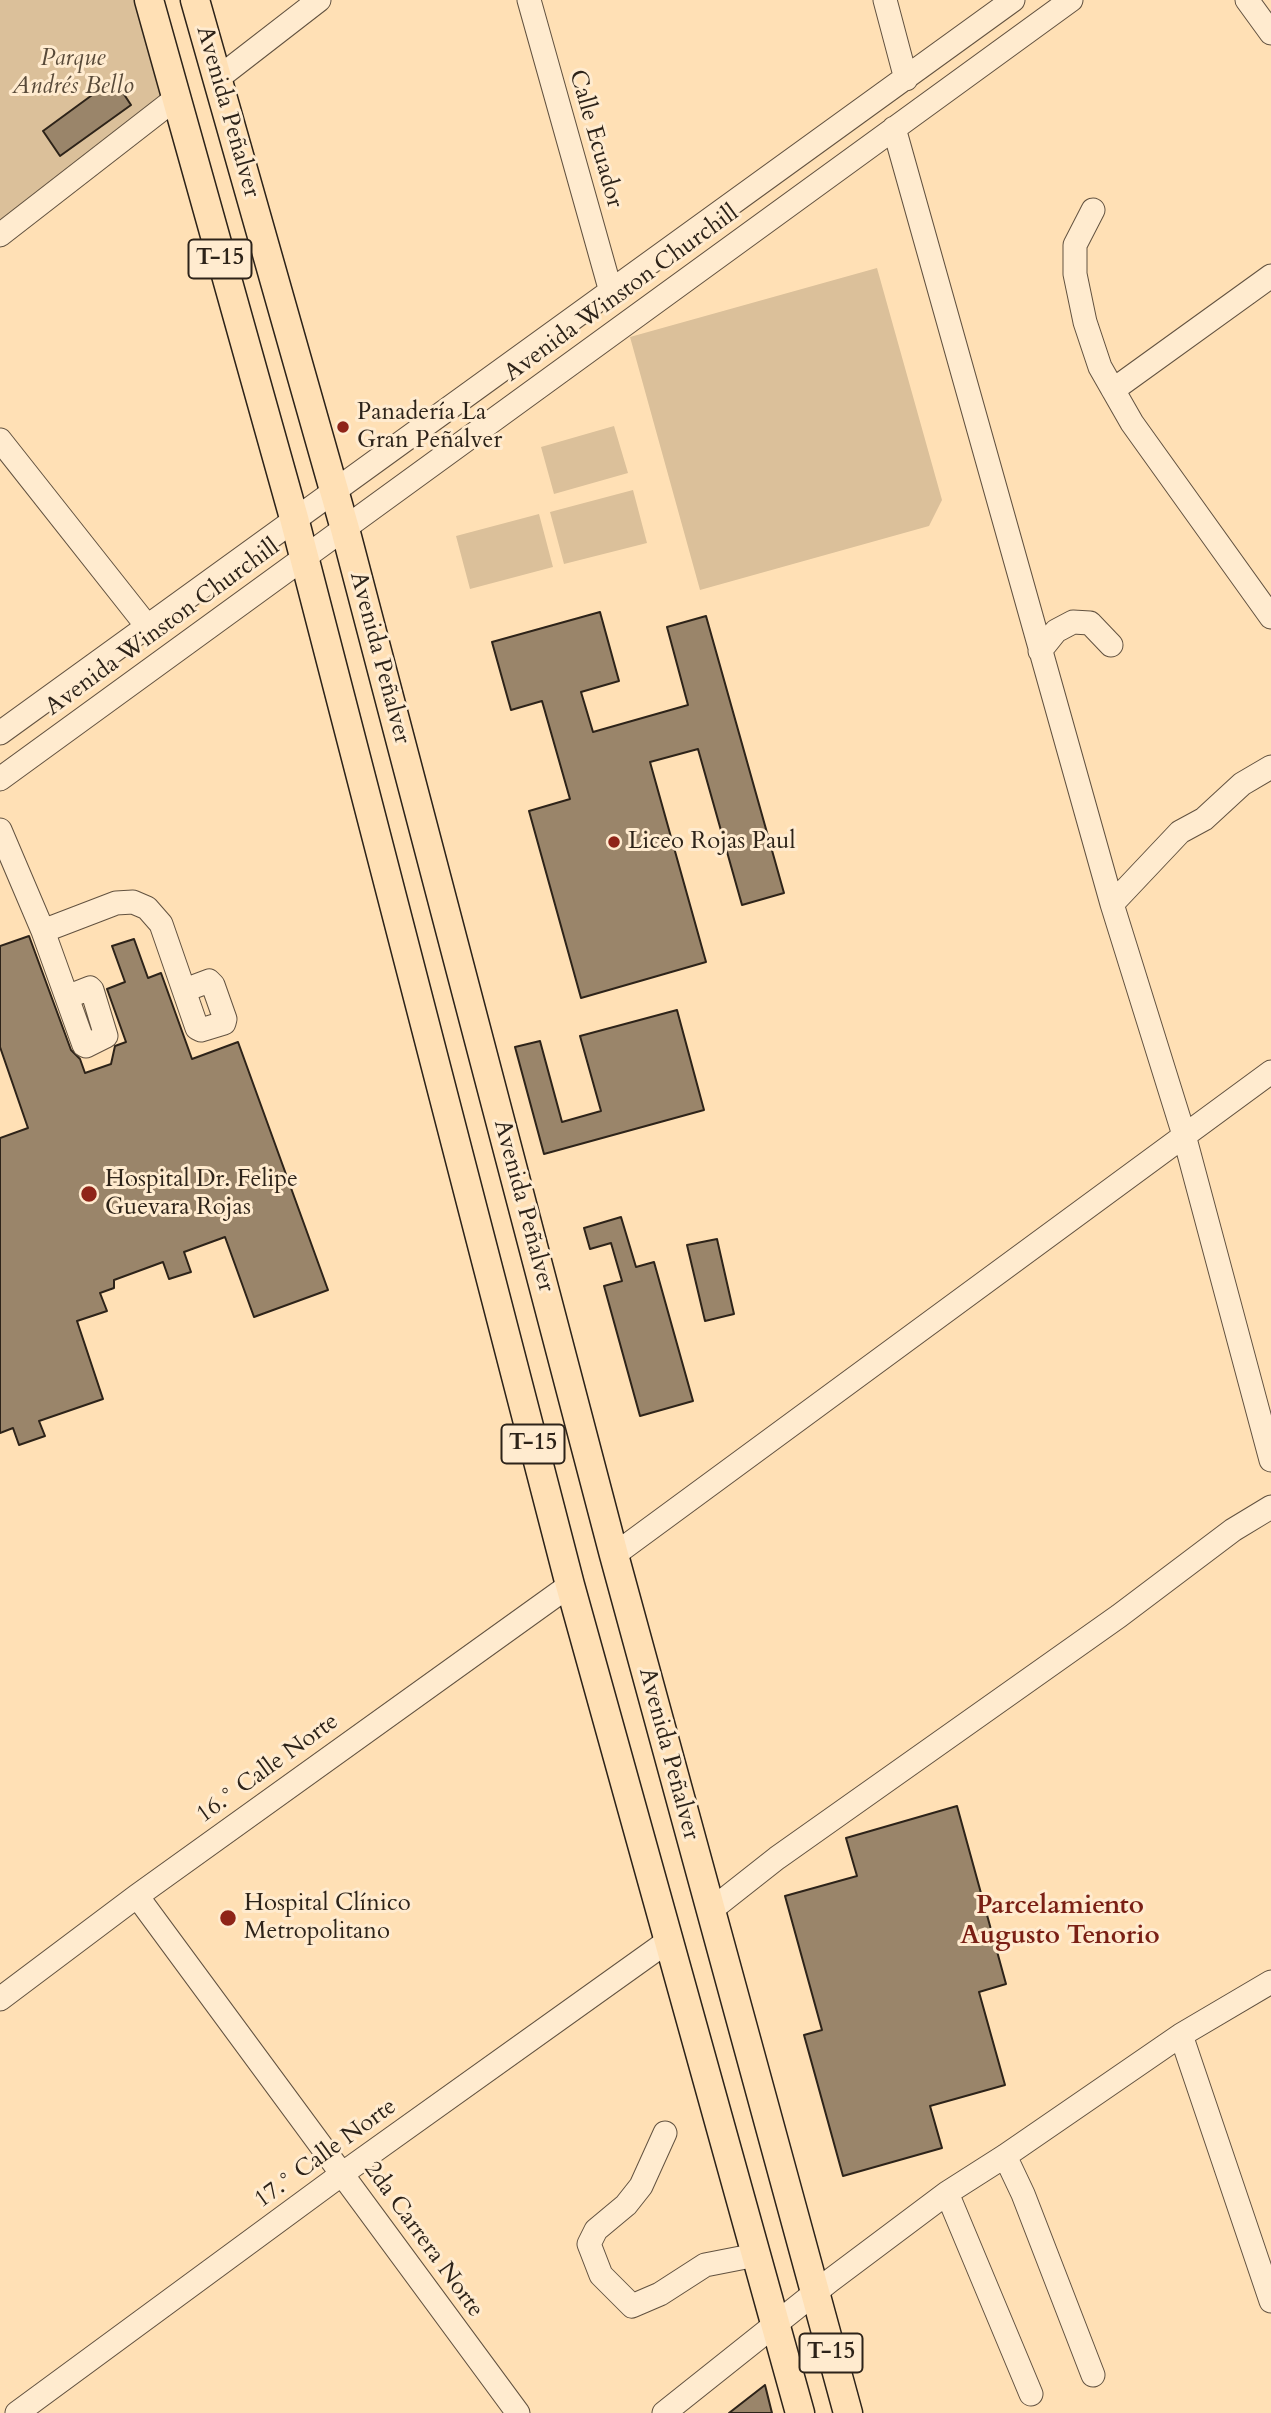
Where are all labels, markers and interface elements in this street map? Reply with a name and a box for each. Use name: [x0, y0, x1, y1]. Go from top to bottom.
street label: Avenida Peñalver: [189, 23, 265, 201]
park label: Parque Andrés Bello: [12, 45, 134, 101]
street label: Calle Ecuador: [562, 67, 628, 211]
street label: Avenida Winston Churchill: [499, 199, 745, 389]
road number: T-15: [188, 240, 252, 278]
place label: Panadería La Gran Peñalver: [357, 399, 502, 455]
marker: Panadería La Gran Peñalver: [335, 419, 351, 435]
street label: Avenida Winston Churchill: [40, 533, 286, 723]
street label: Avenida Peñalver: [342, 569, 416, 747]
place label: Liceo Rojas Paul: [628, 828, 796, 856]
marker: Liceo Rojas Paul: [606, 834, 622, 850]
street label: Avenida Peñalver: [486, 1117, 560, 1295]
place label: Hospital Dr. Felipe Guevara Rojas: [105, 1166, 298, 1222]
marker: Hospital Dr. Felipe Guevara Rojas: [79, 1184, 99, 1204]
road number: T-15: [502, 1424, 564, 1464]
street label: Avenida Peñalver: [631, 1665, 705, 1843]
street label: 16.° Calle Norte: [191, 1708, 345, 1830]
place label: Hospital Clínico Metropolitano: [244, 1890, 411, 1946]
district label: Parcelamiento Augusto Tenorio: [960, 1891, 1160, 1952]
marker: Hospital Clínico Metropolitano: [218, 1908, 238, 1928]
street label: 17.° Calle Norte: [249, 2093, 403, 2215]
street label: 2da Carrera Norte: [357, 2157, 489, 2323]
road number: T-15: [800, 2334, 862, 2372]

